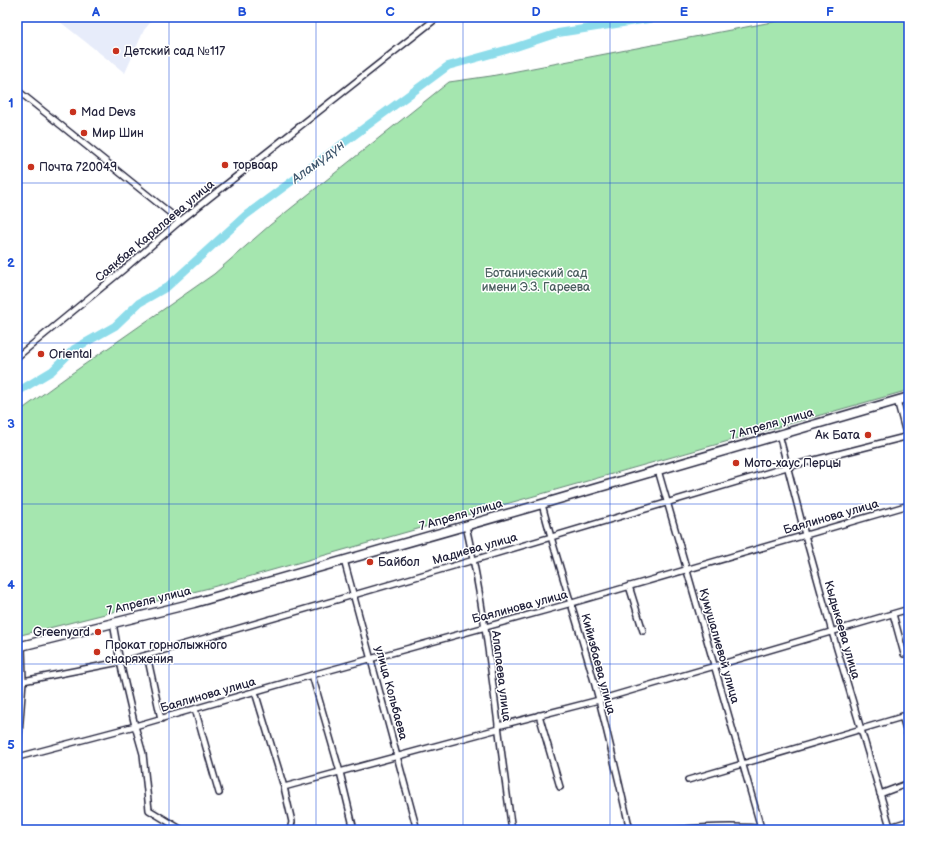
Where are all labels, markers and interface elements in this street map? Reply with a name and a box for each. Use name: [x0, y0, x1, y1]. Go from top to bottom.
text: A: [91, 4, 100, 20]
text: B: [237, 4, 247, 20]
text: C: [385, 4, 395, 20]
text: D: [531, 4, 541, 20]
text: E: [680, 4, 689, 20]
text: F: [826, 4, 834, 20]
place label: Детский сад №117: [124, 44, 225, 59]
marker: Детский сад №117: [111, 46, 121, 56]
text: 1: [8, 95, 14, 111]
place label: Mad Devs: [81, 105, 136, 120]
marker: Mad Devs: [68, 107, 78, 117]
place label: Мир Шин: [92, 126, 144, 141]
marker: Мир Шин: [79, 128, 89, 138]
water label: Аламүдүн: [288, 136, 348, 188]
place label: торвоар: [233, 158, 278, 173]
place label: Почта 720049: [39, 160, 117, 175]
marker: торвоар: [220, 160, 230, 170]
marker: Почта 720049: [26, 162, 36, 172]
street label: Саякбая Каралаева улица: [92, 177, 218, 285]
text: 2: [7, 255, 15, 271]
park label: Ботанический сад имени Э.З. Гареева: [482, 266, 590, 295]
place label: Oriental: [49, 347, 92, 362]
marker: Oriental: [36, 349, 46, 359]
street label: 7 Апреля улица: [729, 405, 815, 443]
text: 3: [7, 416, 15, 432]
place label: Ак Бата: [814, 428, 860, 443]
marker: Ак Бата: [863, 430, 873, 440]
place label: Мото-хаус Перцы: [744, 456, 841, 471]
marker: Мото-хаус Перцы: [731, 458, 741, 468]
street label: 7 Апреля улица: [418, 496, 504, 534]
street label: Баялинова улица: [782, 496, 880, 538]
street label: Мадиева улица: [431, 530, 519, 568]
place label: Байбол: [378, 555, 420, 570]
marker: Байбол: [365, 557, 375, 567]
text: 4: [7, 577, 15, 593]
street label: Кыдыкеева улица: [821, 579, 863, 681]
street label: 7 Апреля улица: [105, 583, 193, 619]
street label: Баялинова улица: [471, 587, 569, 627]
street label: Кумушалиевой улица: [695, 587, 743, 705]
street label: Кийизбаева улица: [577, 612, 619, 716]
place label: Greenyard: [33, 625, 90, 640]
marker: Greenyard: [93, 627, 103, 637]
street label: Алапаева улица: [488, 629, 514, 722]
place label: Прокат горнолыжного снаряжения: [105, 638, 227, 667]
street label: улица Кольбаева: [371, 644, 411, 742]
marker: Прокат горнолыжного снаряжения: [92, 647, 102, 657]
street label: Баялинова улица: [159, 674, 257, 716]
text: 5: [7, 737, 15, 753]

